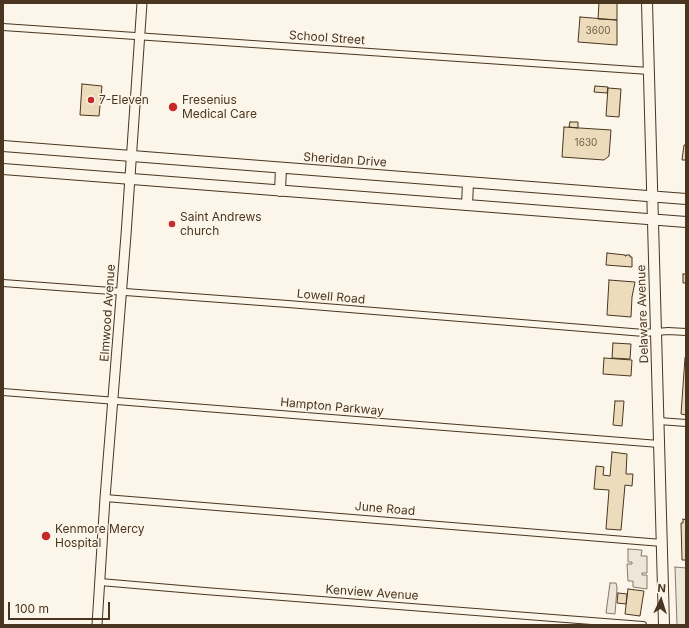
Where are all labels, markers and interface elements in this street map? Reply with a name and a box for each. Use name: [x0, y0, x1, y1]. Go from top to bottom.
house number: 3600: [586, 25, 610, 37]
street label: School Street: [288, 28, 366, 48]
place label: 7-Eleven: [99, 93, 149, 107]
place label: Fresenius Medical Care: [182, 93, 257, 121]
marker: 7-Eleven: [86, 95, 96, 105]
marker: Fresenius Medical Care: [167, 101, 179, 113]
house number: 1630: [575, 137, 597, 149]
street label: Sheridan Drive: [303, 150, 387, 170]
place label: Saint Andrews church: [180, 210, 262, 238]
marker: Saint Andrews church: [167, 219, 177, 229]
street label: Elmwood Avenue: [97, 264, 119, 362]
street label: Delaware Avenue: [634, 264, 652, 364]
street label: Lowell Road: [296, 287, 366, 307]
street label: Hampton Parkway: [280, 395, 384, 419]
street label: June Road: [354, 499, 416, 519]
place label: Kenmore Mercy Hospital: [55, 522, 145, 550]
marker: Kenmore Mercy Hospital: [40, 530, 52, 542]
north arrow: [641, 580, 681, 620]
text: N: [657, 581, 667, 595]
street label: Kenview Avenue: [325, 583, 419, 603]
scale bar: [10, 594, 112, 620]
text: 100 m: [15, 601, 49, 616]

